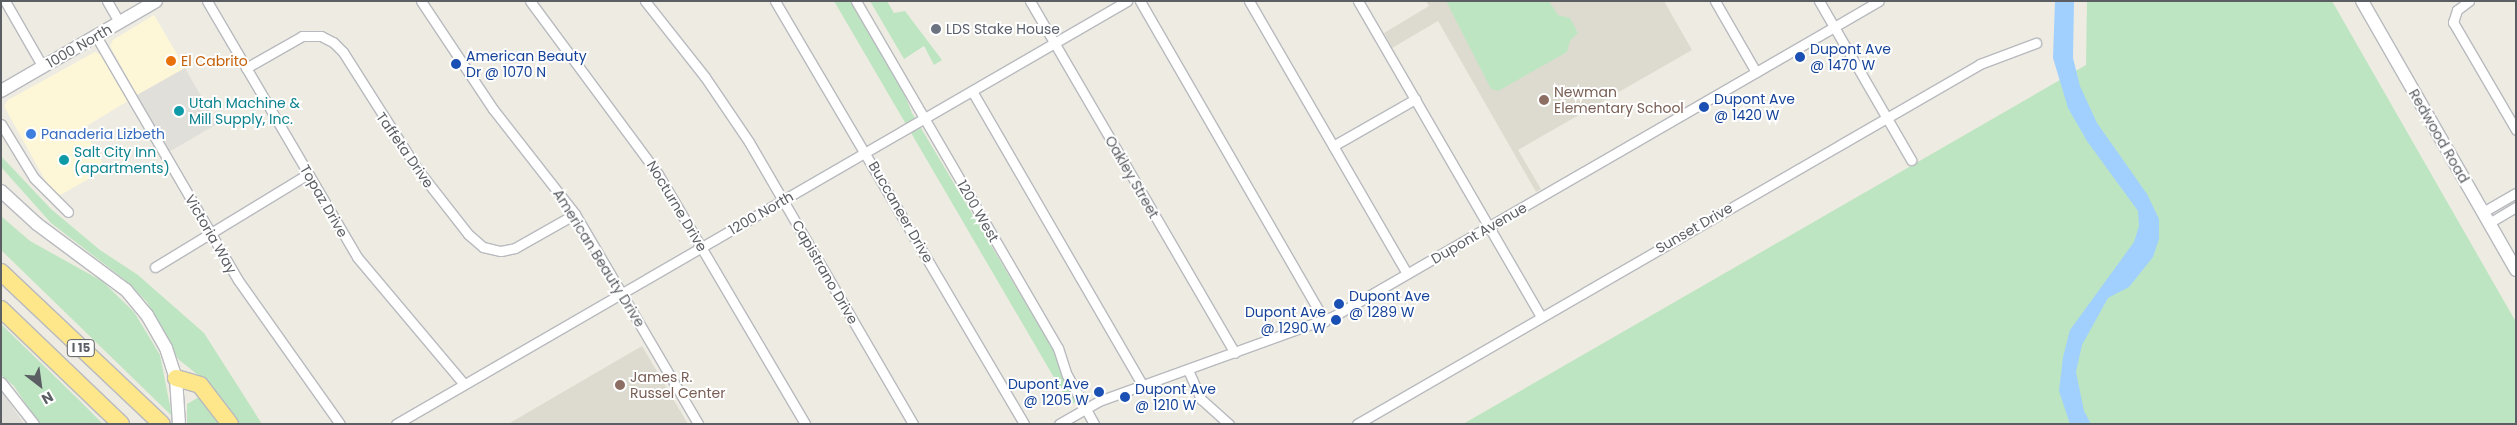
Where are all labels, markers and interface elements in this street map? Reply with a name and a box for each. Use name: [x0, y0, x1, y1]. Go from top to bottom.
street label: 1000 North: [43, 21, 115, 71]
place label: LDS Stake House: [946, 21, 1060, 37]
marker: LDS Stake House: [930, 23, 942, 35]
place label: Dupont Ave @ 1470 W: [1810, 41, 1891, 74]
place label: American Beauty Dr @ 1070 N: [466, 48, 587, 80]
marker: Dupont Ave @ 1470 W: [1794, 51, 1806, 63]
place label: El Cabrito: [181, 53, 248, 69]
marker: El Cabrito: [165, 55, 177, 67]
marker: American Beauty Dr @ 1070 N: [450, 58, 462, 70]
place label: Newman Elementary School: [1554, 84, 1684, 116]
street label: Redwood Road: [2405, 86, 2473, 186]
place label: Dupont Ave @ 1420 W: [1714, 91, 1795, 124]
marker: Newman Elementary School: [1538, 94, 1550, 106]
place label: Utah Machine & Mill Supply, Inc.: [189, 95, 300, 128]
marker: Dupont Ave @ 1420 W: [1698, 101, 1710, 113]
marker: Utah Machine & Mill Supply, Inc.: [173, 105, 185, 117]
street label: Taffeta Drive: [373, 109, 437, 191]
place label: Panaderia Lizbeth: [41, 126, 165, 142]
marker: Panaderia Lizbeth: [25, 128, 37, 140]
street label: Oakley Street: [1102, 133, 1162, 221]
place label: Salt City Inn (apartments): [74, 144, 170, 176]
marker: Salt City Inn (apartments): [58, 154, 70, 166]
street label: Nocturne Drive: [643, 158, 711, 254]
street label: Buccaneer Drive: [865, 158, 937, 266]
street label: Topaz Drive: [297, 162, 351, 240]
street label: 1200 West: [954, 177, 1002, 245]
street label: American Beauty Drive: [550, 186, 648, 330]
street label: 1200 North: [726, 188, 796, 238]
street label: Victoria Way: [182, 192, 240, 276]
street label: Dupont Avenue: [1428, 199, 1530, 267]
street label: Sunset Drive: [1653, 199, 1735, 257]
street label: Capistrano Drive: [788, 217, 862, 327]
place label: Dupont Ave @ 1289 W: [1349, 288, 1430, 321]
marker: Dupont Ave @ 1289 W: [1333, 298, 1345, 310]
place label: Dupont Ave @ 1290 W: [1245, 304, 1326, 336]
marker: Dupont Ave @ 1290 W: [1330, 314, 1342, 326]
road number: I 15: [66, 338, 96, 358]
north arrow: [15, 360, 65, 410]
place label: James R. Russel Center: [630, 369, 725, 402]
place label: Dupont Ave @ 1205 W: [1008, 376, 1089, 408]
marker: James R. Russel Center: [614, 379, 626, 391]
place label: Dupont Ave @ 1210 W: [1135, 381, 1216, 414]
marker: Dupont Ave @ 1205 W: [1093, 386, 1105, 398]
text: N: [38, 387, 57, 409]
marker: Dupont Ave @ 1210 W: [1119, 391, 1131, 403]

